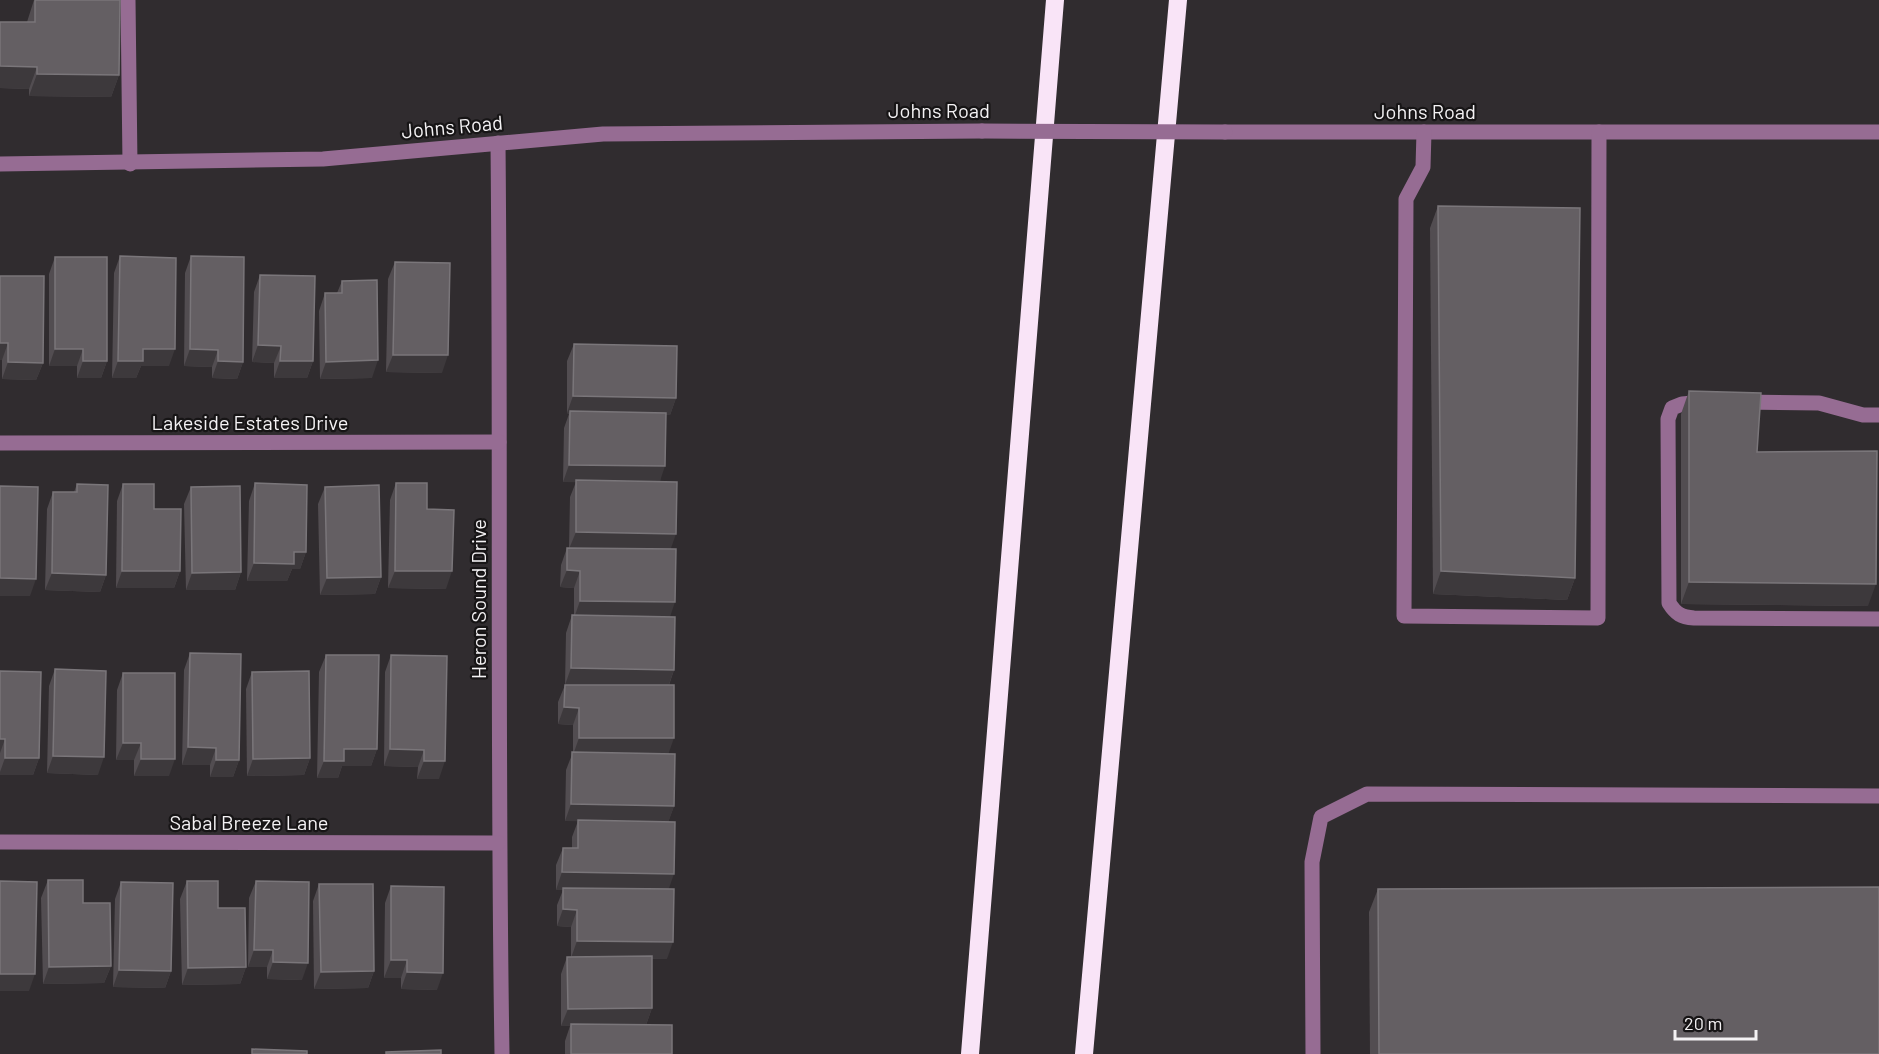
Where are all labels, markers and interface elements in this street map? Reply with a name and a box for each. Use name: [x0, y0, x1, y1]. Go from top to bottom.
street label: Johns Road: [888, 98, 990, 122]
street label: Johns Road: [1374, 99, 1476, 123]
street label: Johns Road: [400, 110, 504, 142]
street label: Lakeside Estates Drive: [152, 410, 348, 434]
street label: Heron Sound Drive: [466, 519, 490, 679]
street label: Sabal Breeze Lane: [169, 810, 329, 834]
scale bar: [1675, 1003, 1756, 1041]
text: 20 m: [1684, 1012, 1722, 1034]

